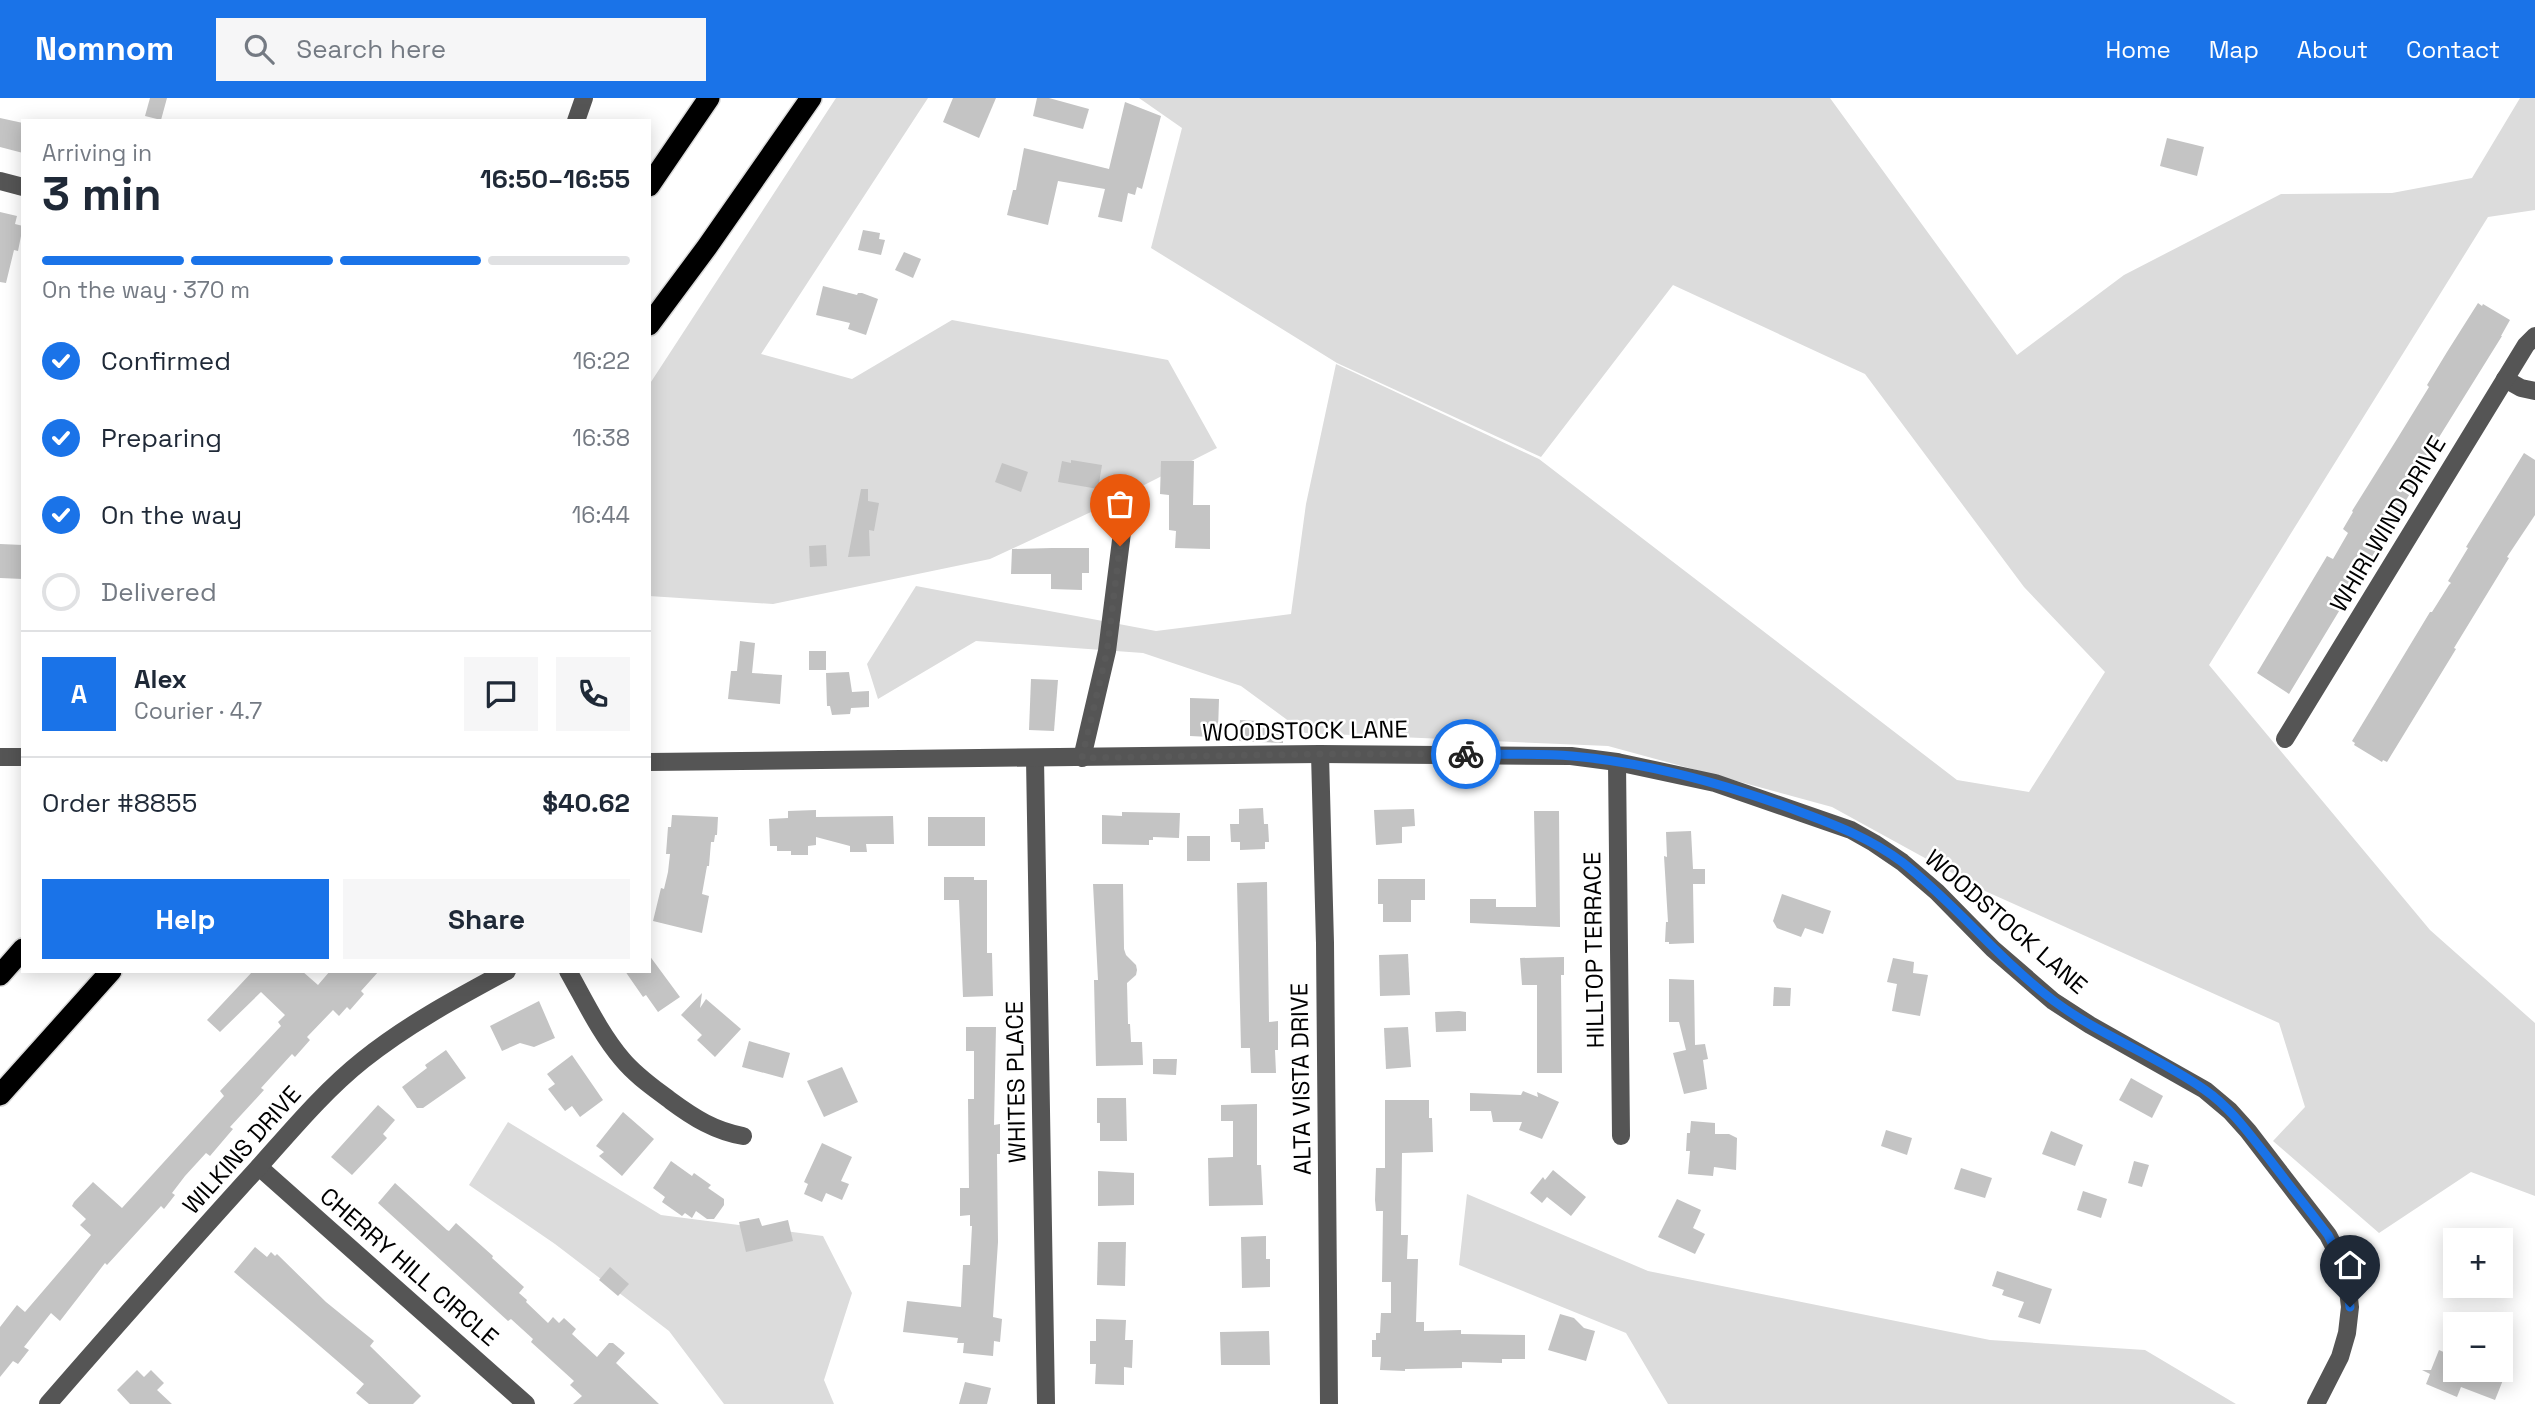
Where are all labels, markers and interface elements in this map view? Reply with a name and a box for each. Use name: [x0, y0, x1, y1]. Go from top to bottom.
search box: [216, 18, 706, 81]
text: Nomnom: [35, 28, 174, 70]
icon: search: [240, 30, 278, 68]
text: Search here: [296, 32, 446, 66]
text: Home: [2105, 34, 2171, 65]
text: Map: [2209, 34, 2259, 65]
text: About: [2297, 34, 2368, 65]
text: Contact: [2406, 34, 2500, 65]
text: Arriving in: [42, 138, 152, 168]
text: 16:50–16:55: [480, 162, 630, 196]
text: 3 min: [42, 165, 162, 223]
text: On the way · 370 m: [42, 275, 250, 305]
icon: check: [42, 342, 80, 380]
text: Confirmed: [101, 344, 231, 378]
text: 16:22: [573, 346, 630, 376]
icon: check: [42, 419, 80, 457]
text: Preparing: [101, 421, 222, 455]
text: 16:38: [572, 423, 630, 453]
street label: WHIRLWIND DRIVE: [2323, 430, 2452, 617]
pin: [1090, 474, 1150, 546]
icon: bag: [1101, 485, 1139, 523]
icon: check: [42, 496, 80, 534]
text: On the way: [101, 498, 242, 532]
text: 16:44: [572, 500, 630, 530]
text: Delivered: [101, 575, 217, 609]
button: chat: [464, 657, 538, 731]
button: phone: [556, 657, 630, 731]
text: Alex: [134, 662, 187, 696]
text: A: [71, 677, 87, 711]
text: Courier · 4.7: [134, 696, 262, 726]
street label: WOODSTOCK LANE: [1202, 713, 1408, 748]
courier: [1431, 719, 1501, 789]
icon: bike: [1447, 735, 1485, 773]
text: Order #8855: [42, 786, 197, 820]
text: $40.62: [542, 786, 630, 820]
street label: WOODSTOCK LANE: [1919, 842, 2094, 1001]
street label: HILLTOP TERRACE: [1576, 851, 1611, 1049]
button: Help: [42, 879, 329, 959]
button: Share: [343, 879, 630, 959]
street label: ALTA VISTA DRIVE: [1283, 983, 1318, 1175]
street label: WHITES PLACE: [999, 1001, 1032, 1163]
street label: WILKINS DRIVE: [176, 1079, 308, 1220]
street label: CHERRY HILL CIRCLE: [314, 1180, 505, 1353]
map controls: [2443, 1228, 2513, 1382]
button: +: [2443, 1228, 2513, 1298]
pin: [2320, 1235, 2380, 1307]
icon: home: [2331, 1246, 2369, 1284]
button: −: [2443, 1312, 2513, 1382]

